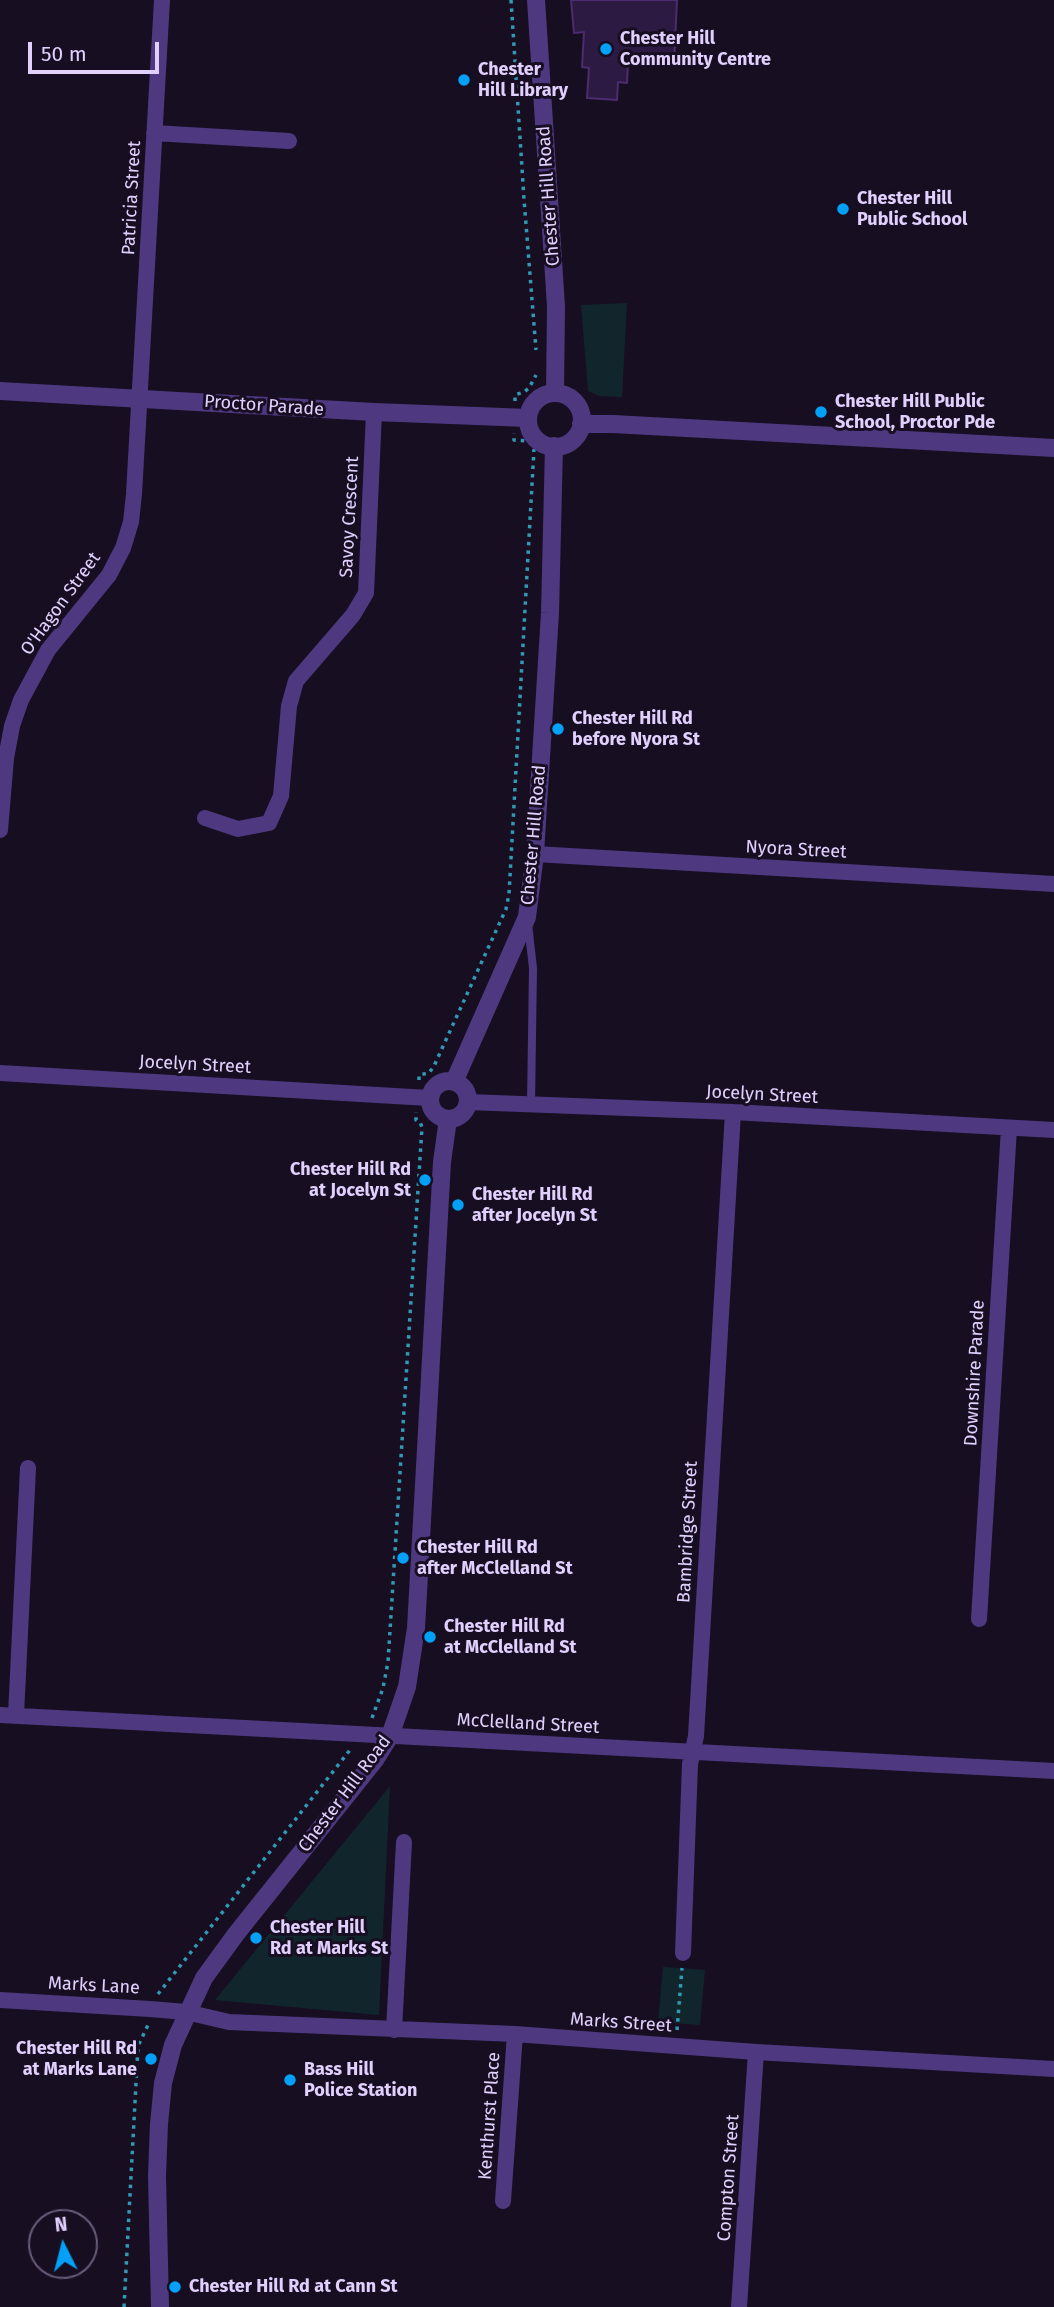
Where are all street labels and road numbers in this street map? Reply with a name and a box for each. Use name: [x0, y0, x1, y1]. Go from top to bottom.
street label: Chester Hill Road: [533, 125, 565, 267]
street label: Patricia Street: [118, 140, 146, 256]
street label: Proctor Parade: [203, 391, 325, 421]
street label: Savoy Crescent: [336, 456, 364, 578]
street label: O'Hagon Street: [16, 548, 106, 660]
street label: Chester Hill Road: [517, 764, 551, 906]
street label: Nyora Street: [745, 837, 847, 863]
street label: Jocelyn Street: [138, 1051, 252, 1079]
street label: Jocelyn Street: [705, 1081, 819, 1109]
street label: Downshire Parade: [960, 1299, 990, 1447]
street label: Bambridge Street: [673, 1460, 703, 1604]
street label: McClelland Street: [456, 1709, 600, 1739]
street label: Chester Hill Road: [294, 1731, 396, 1857]
street label: Marks Lane: [48, 1973, 140, 1999]
street label: Marks Street: [569, 2009, 673, 2037]
street label: Kenthurst Place: [475, 2051, 505, 2181]
street label: Compton Street: [714, 2114, 744, 2242]

